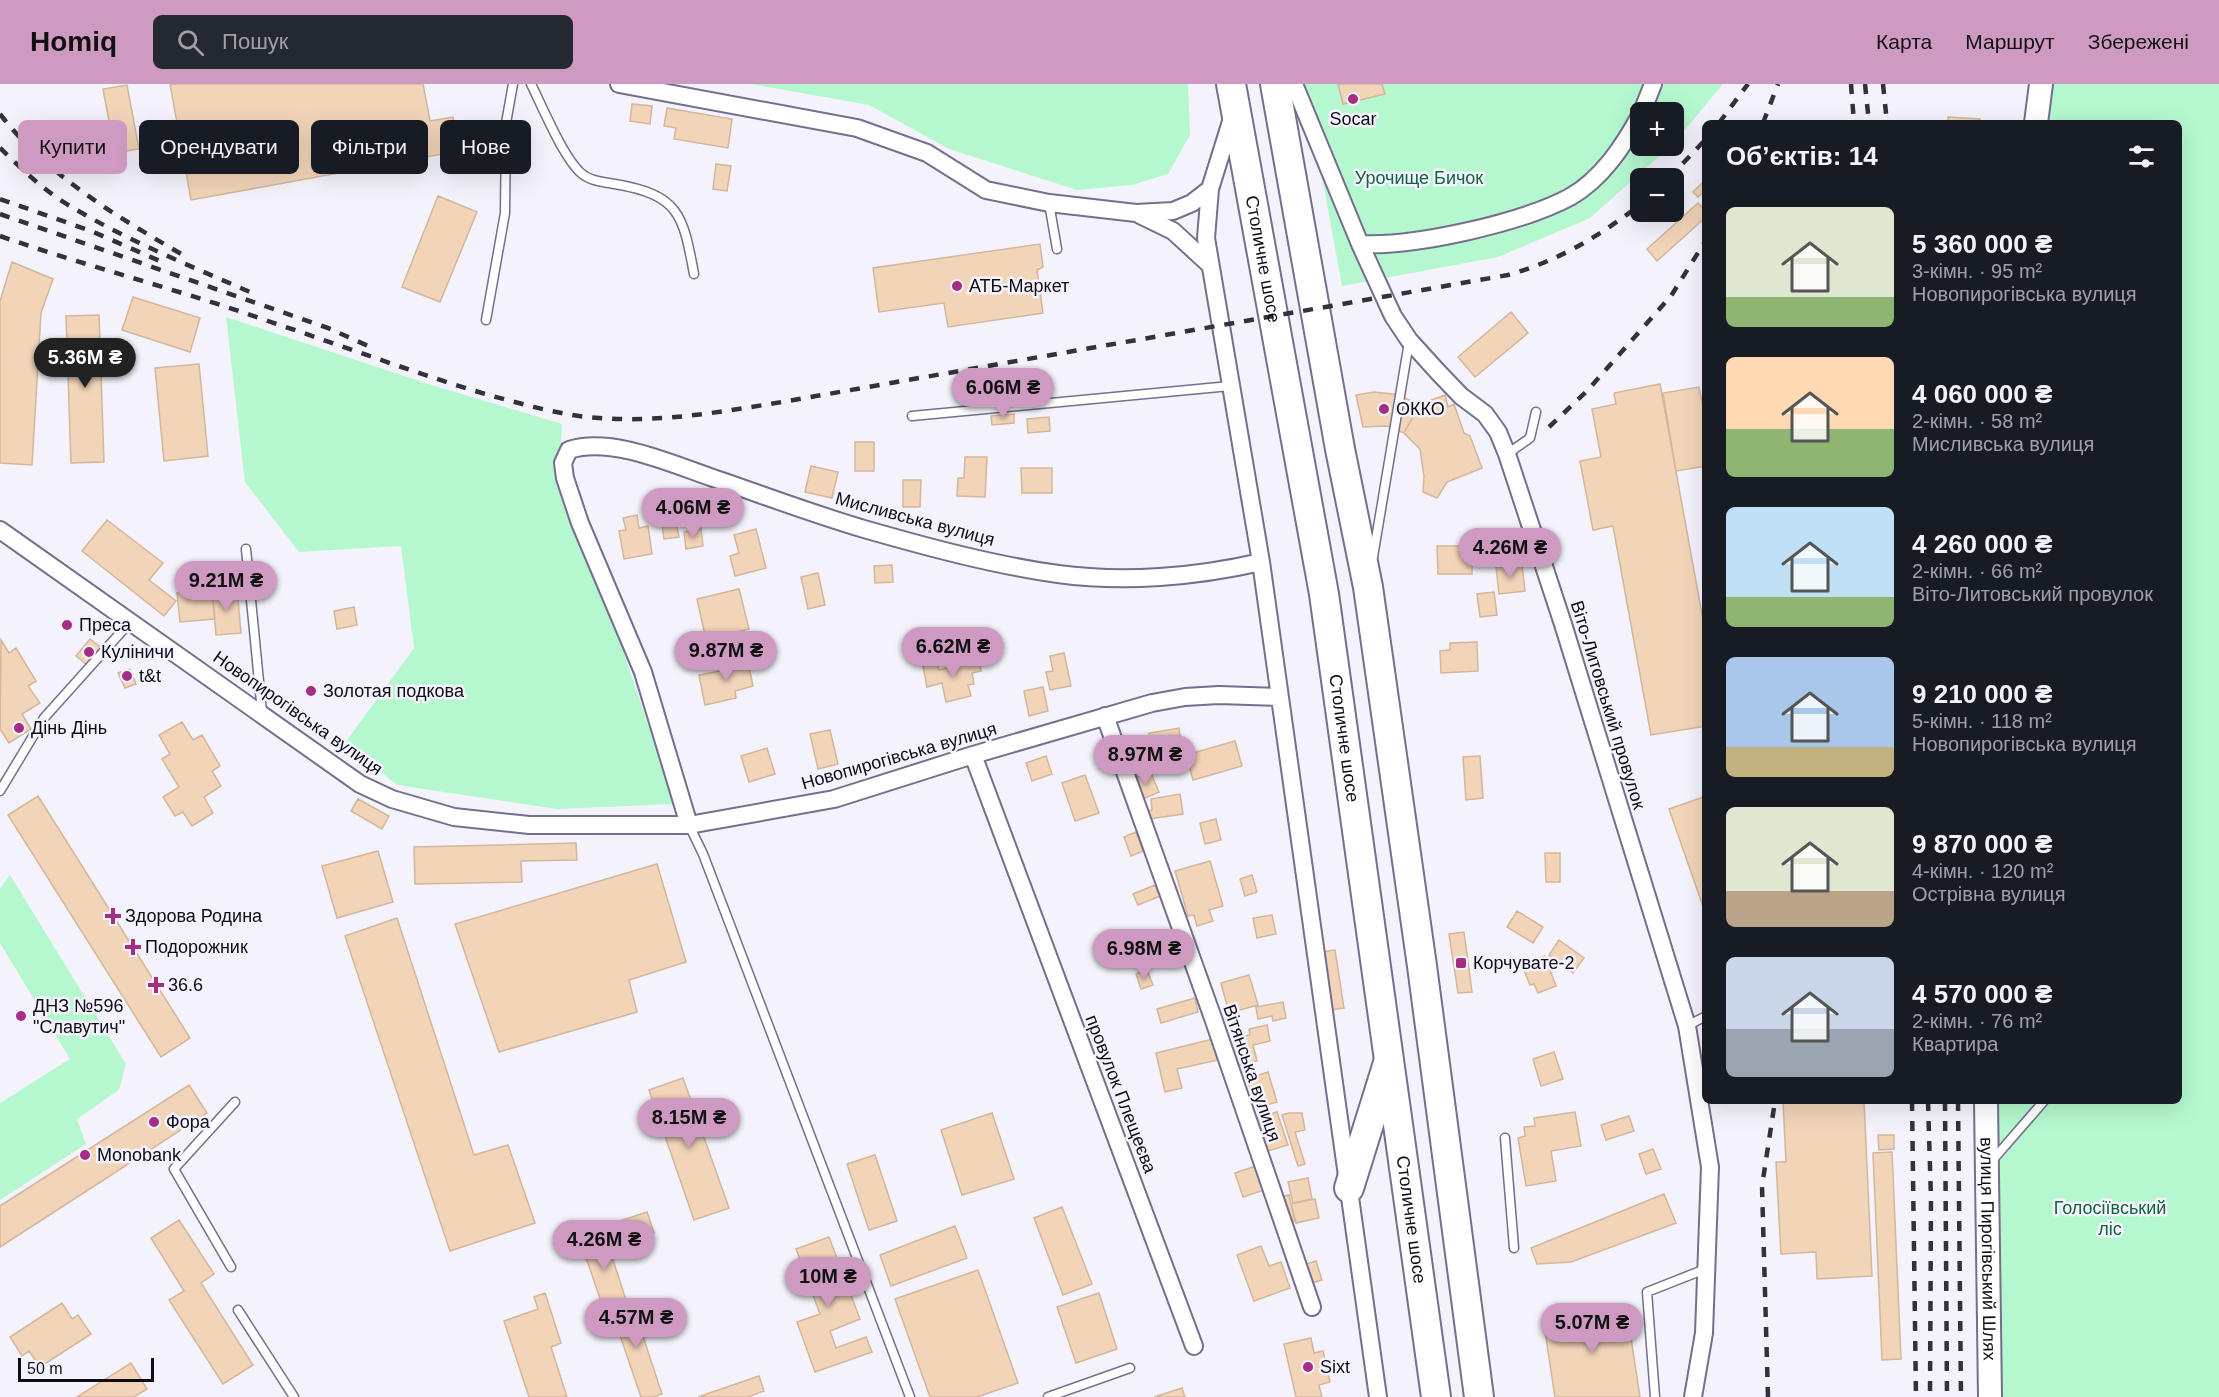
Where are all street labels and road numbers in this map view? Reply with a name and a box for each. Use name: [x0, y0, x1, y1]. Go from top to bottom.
street label: Столичне шосе: [1242, 194, 1284, 324]
street label: Мисливська вулиця: [833, 488, 997, 550]
street label: Віто-Литовський провулок: [1567, 598, 1649, 812]
street label: Новопирогівська вулиця: [209, 647, 387, 779]
street label: Столичне шосе: [1325, 673, 1363, 804]
street label: Новопирогівська вулиця: [799, 719, 999, 793]
street label: Вітянська вулиця: [1219, 1002, 1285, 1144]
street label: провулок Плещеєва: [1082, 1012, 1161, 1177]
street label: вулиця Пирогівський Шлях: [1976, 1137, 2000, 1361]
street label: Столичне шосе: [1392, 1154, 1430, 1285]

